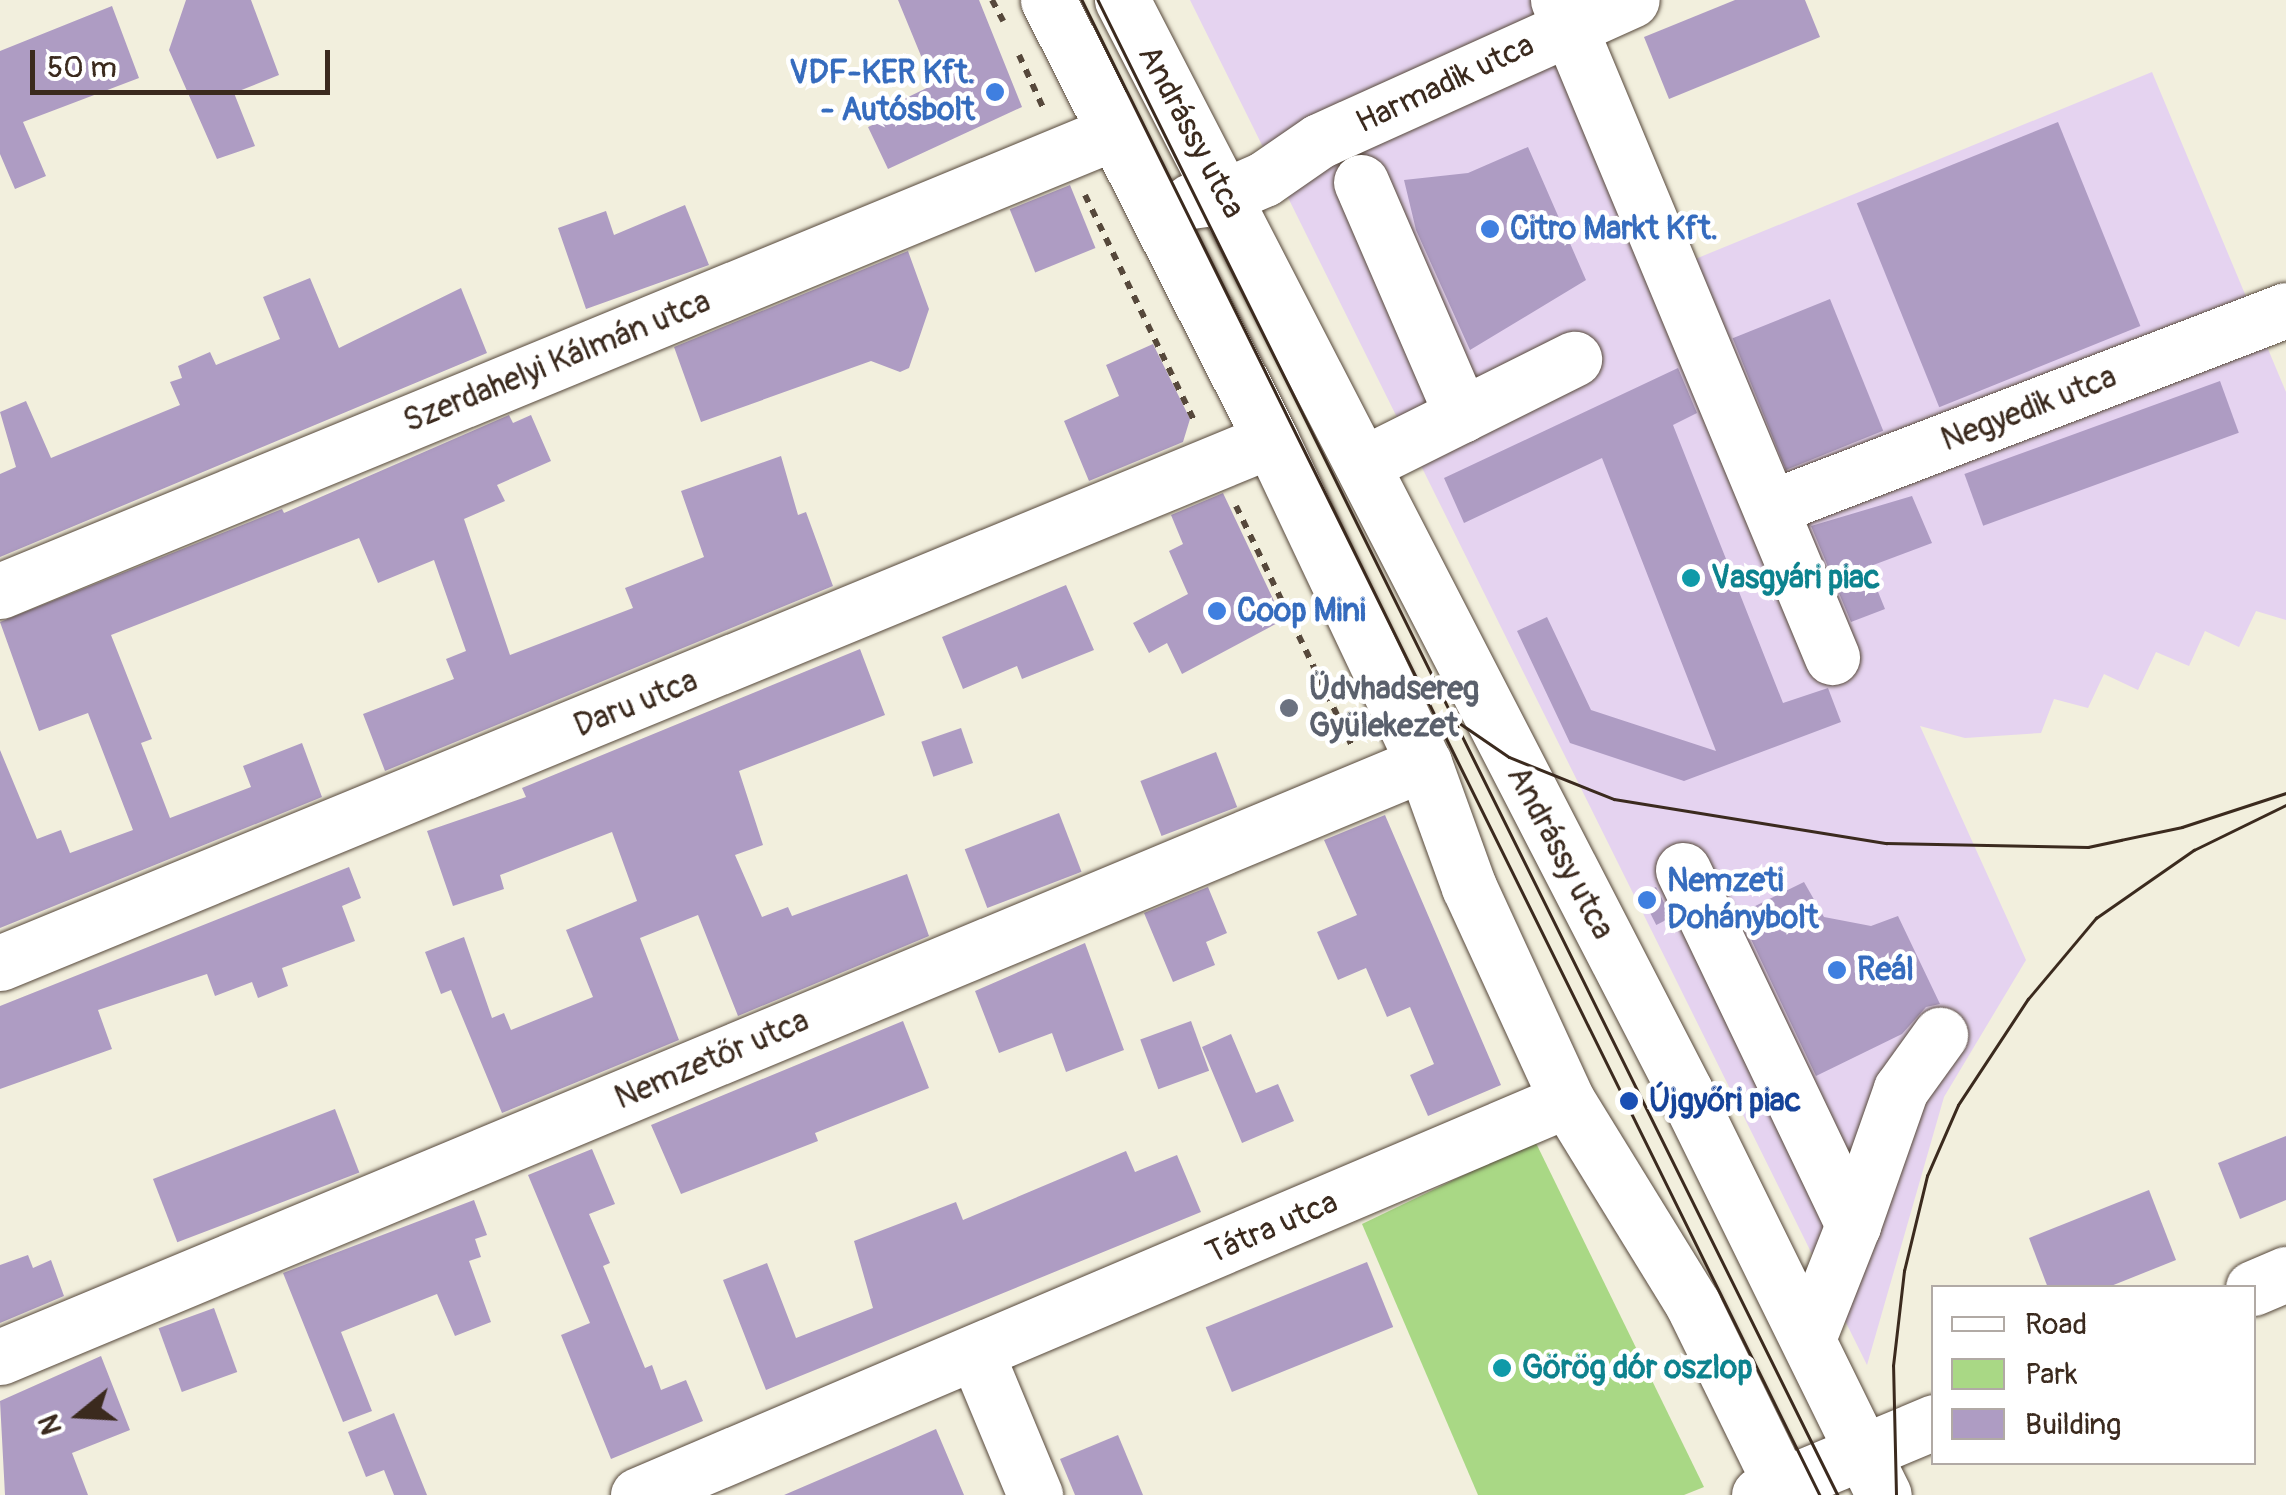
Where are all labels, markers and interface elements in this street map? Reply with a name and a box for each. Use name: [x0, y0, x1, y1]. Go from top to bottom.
street label: Harmadik utca: [1350, 26, 1540, 142]
scale bar: [35, 30, 335, 92]
street label: Andrássy utca: [1129, 39, 1253, 225]
text: 50 m: [47, 49, 117, 86]
place label: VDF-KER Kft. - Autósbolt: [789, 55, 975, 130]
marker: VDF-KER Kft. - Autósbolt: [984, 81, 1006, 103]
place label: Citro Markt Kft.: [1510, 210, 1718, 248]
marker: Citro Markt Kft.: [1479, 218, 1501, 240]
street label: Szerdahelyi Kálmán utca: [398, 283, 716, 441]
street label: Negyedik utca: [1936, 358, 2122, 460]
place label: Vasgyári piac: [1711, 559, 1880, 597]
marker: Vasgyári piac: [1680, 567, 1702, 589]
place label: Coop Mini: [1237, 592, 1366, 630]
marker: Coop Mini: [1206, 600, 1228, 622]
street label: Daru utca: [569, 662, 703, 746]
place label: Üdvhadsereg Gyülekezet: [1309, 671, 1479, 746]
marker: Üdvhadsereg Gyülekezet: [1278, 697, 1300, 719]
street label: Andrássy utca: [1498, 760, 1622, 946]
place label: Nemzeti Dohánybolt: [1667, 863, 1819, 938]
marker: Nemzeti Dohánybolt: [1636, 889, 1658, 911]
place label: Reál: [1857, 951, 1914, 989]
marker: Reál: [1826, 959, 1848, 981]
street label: Nemzetőr utca: [609, 1002, 815, 1118]
place label: Újgyőri piac: [1649, 1082, 1801, 1120]
marker: Újgyőri piac: [1618, 1090, 1640, 1112]
street label: Tátra utca: [1201, 1183, 1343, 1273]
legend: [1931, 1285, 2256, 1465]
text: Road: [2025, 1306, 2087, 1343]
place label: Görög dór oszlop: [1522, 1349, 1753, 1387]
text: Park: [2025, 1356, 2078, 1393]
marker: Görög dór oszlop: [1491, 1357, 1513, 1379]
north arrow: [30, 1365, 130, 1465]
text: Building: [2025, 1406, 2121, 1443]
text: N: [31, 1410, 71, 1439]

